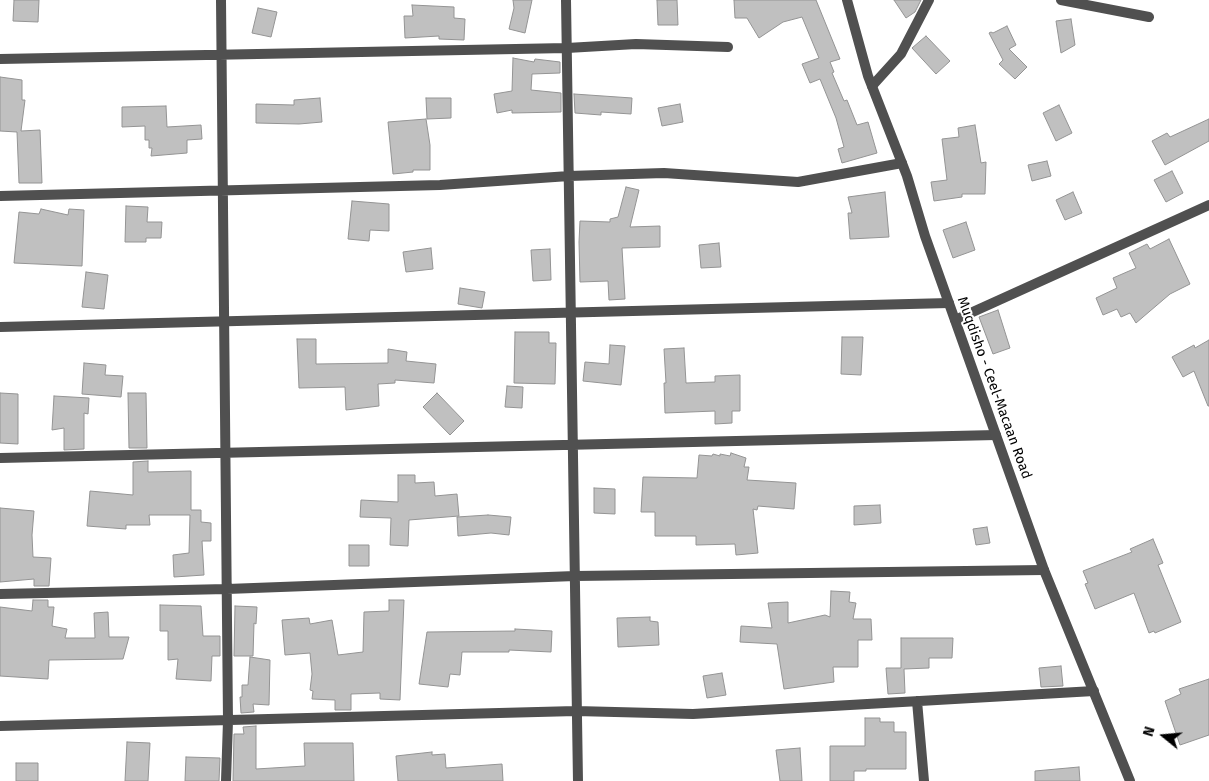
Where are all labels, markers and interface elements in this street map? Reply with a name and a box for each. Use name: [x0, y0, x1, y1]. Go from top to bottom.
street label: Muqdisho - Ceel-Macaan Road: [953, 295, 1035, 481]
north arrow: [1139, 711, 1189, 761]
text: N: [1140, 725, 1159, 738]

